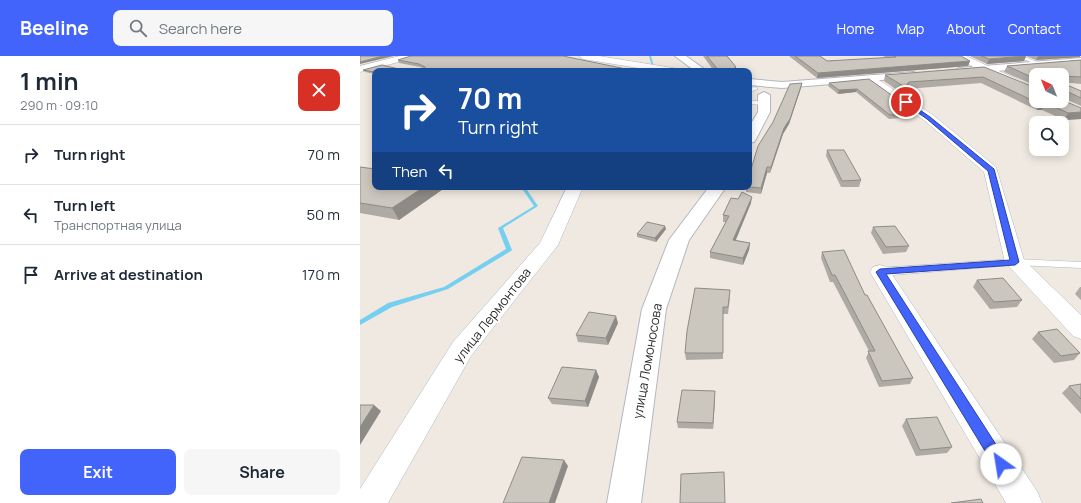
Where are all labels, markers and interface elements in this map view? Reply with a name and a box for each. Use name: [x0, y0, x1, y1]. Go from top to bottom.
search box: [113, 10, 393, 46]
text: Beeline: [20, 15, 89, 41]
icon: search: [127, 17, 149, 39]
text: Search here: [159, 18, 242, 39]
text: Home: [837, 19, 874, 38]
text: Map: [896, 19, 924, 38]
text: About: [946, 19, 986, 38]
text: Contact: [1008, 19, 1061, 38]
text: 1 min: [20, 64, 79, 97]
north arrow: [1029, 68, 1069, 108]
map controls: [1029, 68, 1069, 156]
button: close: [298, 69, 340, 111]
text: 70 m: [458, 79, 522, 117]
icon: right: [392, 84, 444, 136]
pin: [889, 85, 923, 119]
icon: arrive: [895, 91, 917, 113]
text: 290 m · 09:10: [20, 96, 98, 114]
text: Turn right: [458, 115, 539, 139]
button: search: [1029, 116, 1069, 156]
icon: right: [20, 144, 42, 166]
text: Turn right: [54, 144, 125, 165]
text: 70 m: [308, 144, 340, 165]
icon: left: [435, 160, 457, 182]
text: Then: [392, 161, 427, 182]
text: Turn left: [54, 195, 116, 216]
icon: left: [20, 204, 42, 226]
text: 50 m: [306, 204, 340, 225]
text: Транспортная улица: [54, 216, 182, 234]
icon: arrive: [20, 264, 42, 286]
text: Arrive at destination: [54, 264, 203, 285]
text: 170 m: [302, 264, 340, 285]
street label: улица Лермонтова: [449, 264, 535, 366]
street label: улица Ломоносова: [628, 302, 666, 420]
position arrow: [980, 443, 1022, 485]
button: Exit: [20, 449, 176, 495]
button: Share: [184, 449, 340, 495]

